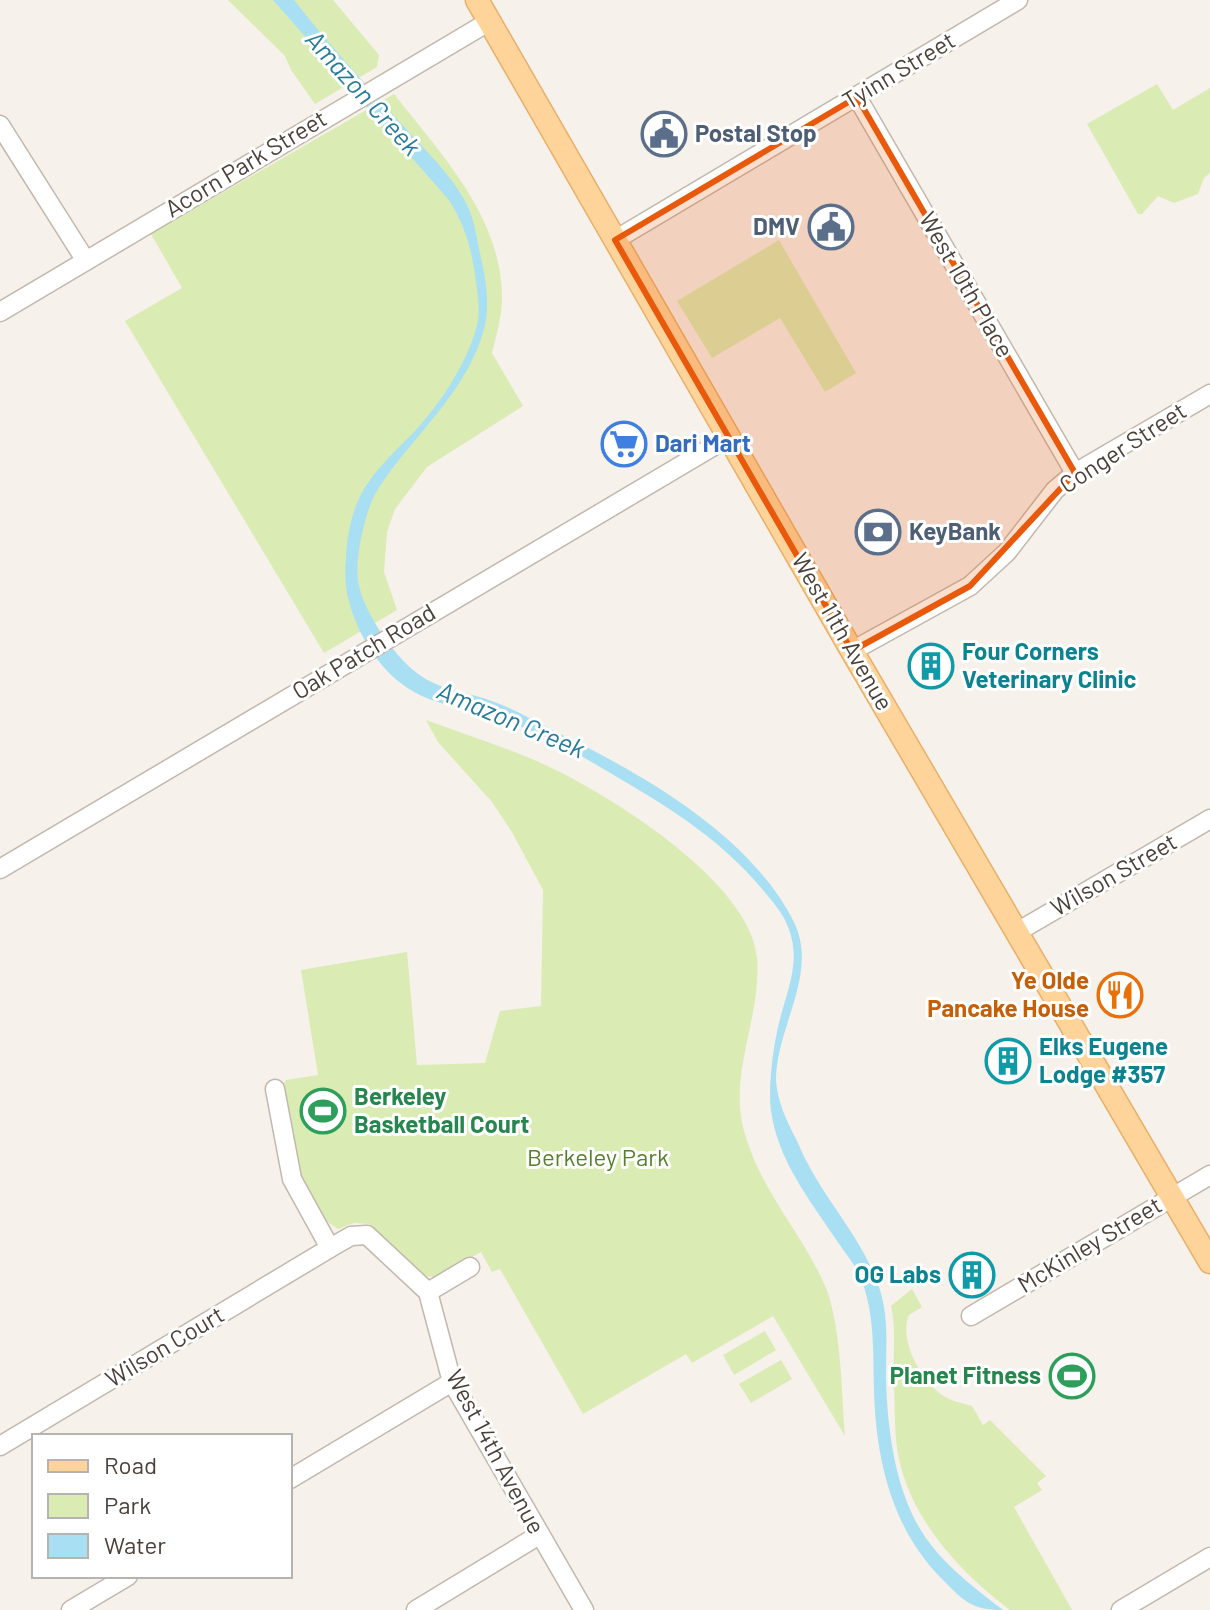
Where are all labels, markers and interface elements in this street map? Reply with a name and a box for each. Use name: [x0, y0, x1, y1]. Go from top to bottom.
water label: Amazon Creek: [300, 23, 429, 161]
street label: Tyinn Street: [837, 25, 960, 115]
street label: Acorn Park Street: [159, 103, 331, 222]
public building icon: Postal Stop: [640, 110, 688, 158]
place label: Postal Stop: [695, 118, 817, 147]
public building icon: DMV: [807, 203, 855, 251]
street label: West 10th Place: [914, 206, 1021, 362]
place label: DMV: [753, 211, 800, 240]
street label: Conger Street: [1053, 395, 1191, 498]
supermarket icon: Dari Mart: [600, 420, 648, 468]
place label: Dari Mart: [655, 428, 751, 457]
bank icon: KeyBank: [854, 508, 902, 556]
place label: KeyBank: [909, 516, 1001, 545]
street label: West 11th Avenue: [786, 547, 900, 715]
street label: Oak Patch Road: [286, 597, 440, 705]
place label: Four Corners Veterinary Clinic: [962, 636, 1137, 693]
building icon: Four Corners Veterinary Clinic: [907, 642, 955, 690]
water label: Amazon Creek: [433, 674, 590, 764]
street label: Wilson Street: [1045, 826, 1181, 921]
place label: Ye Olde Pancake House: [927, 965, 1089, 1022]
restaurant icon: Ye Olde Pancake House: [1096, 971, 1144, 1019]
place label: Elks Eugene Lodge #357: [1039, 1031, 1168, 1088]
building icon: Elks Eugene Lodge #357: [984, 1037, 1032, 1085]
place label: Berkeley Basketball Court: [354, 1081, 529, 1138]
sports icon: Berkeley Basketball Court: [299, 1087, 347, 1135]
park label: Berkeley Park: [527, 1142, 669, 1171]
street label: McKinley Street: [1012, 1189, 1166, 1298]
building icon: OG Labs: [948, 1251, 996, 1299]
place label: OG Labs: [855, 1259, 941, 1288]
street label: Wilson Court: [100, 1299, 229, 1392]
sports icon: Planet Fitness: [1048, 1352, 1096, 1400]
place label: Planet Fitness: [890, 1360, 1041, 1389]
street label: West 14th Avenue: [441, 1364, 552, 1538]
legend: [32, 1434, 292, 1578]
text: Road: [104, 1450, 157, 1479]
text: Park: [104, 1490, 151, 1519]
text: Water: [104, 1530, 166, 1559]

